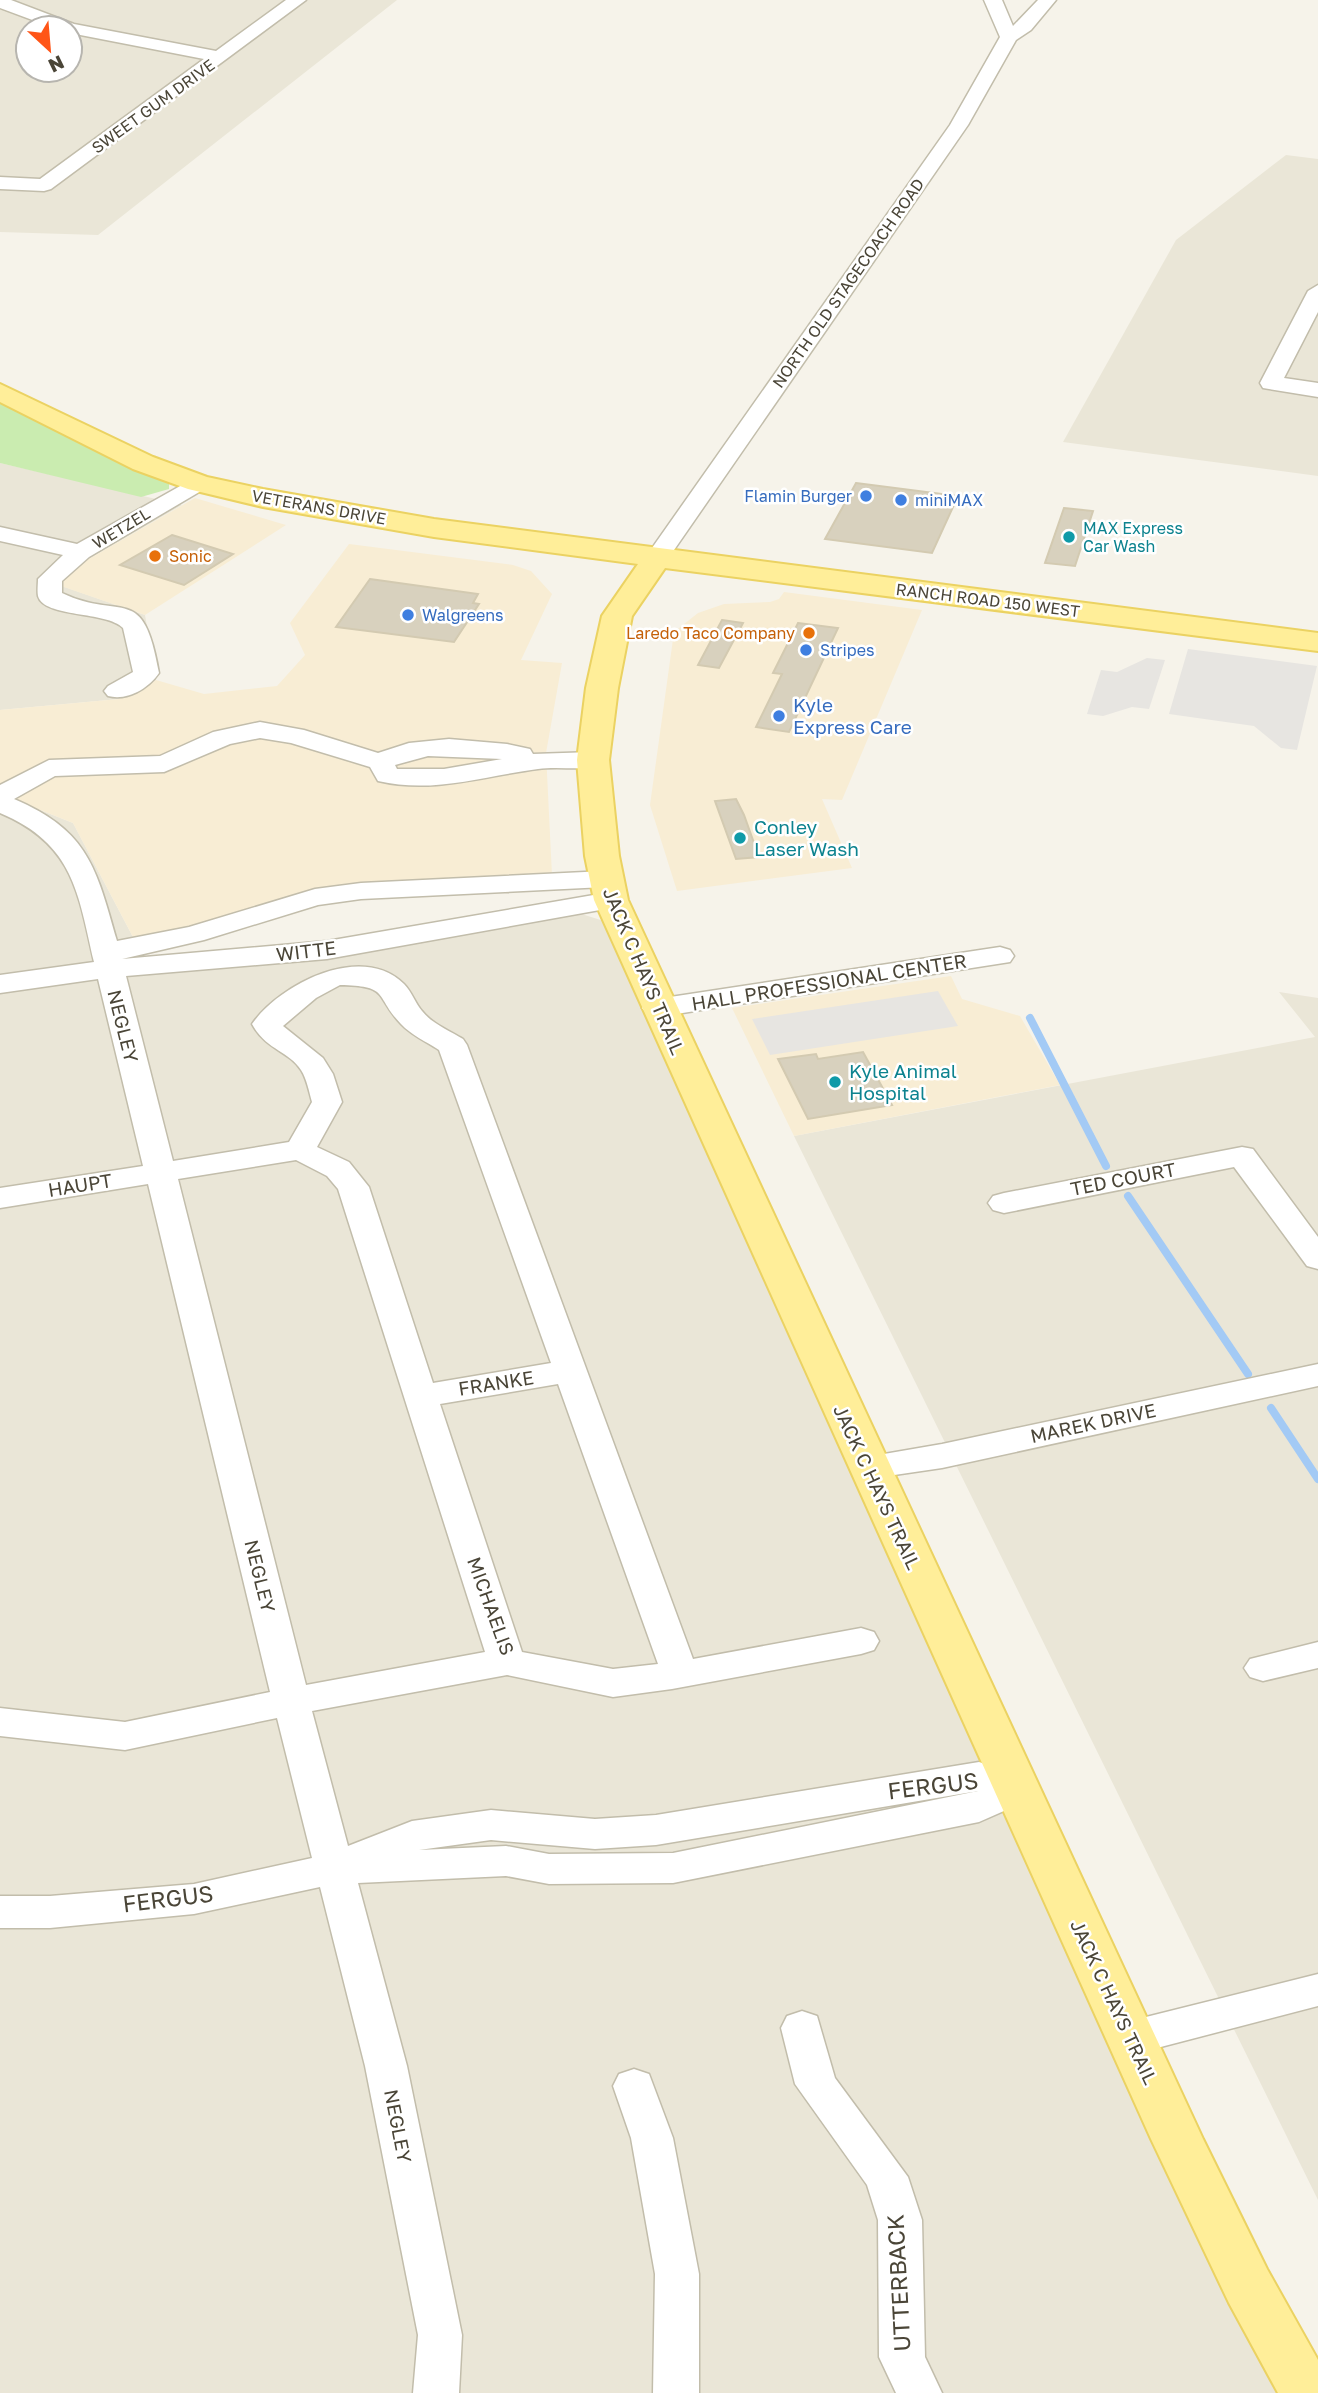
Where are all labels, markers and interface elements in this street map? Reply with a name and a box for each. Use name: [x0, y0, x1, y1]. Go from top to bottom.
north arrow: [14, 14, 84, 84]
text: N: [45, 51, 68, 78]
street label: SWEET GUM DRIVE: [88, 55, 218, 157]
street label: NORTH OLD STAGECOACH ROAD: [768, 174, 928, 392]
street label: VETERANS DRIVE: [250, 485, 388, 529]
place label: Flamin Burger: [744, 486, 852, 506]
marker: Flamin Burger: [858, 488, 874, 504]
place label: miniMAX: [915, 490, 983, 510]
marker: miniMAX: [893, 492, 909, 508]
street label: WETZEL: [89, 503, 153, 553]
place label: MAX Express Car Wash: [1083, 518, 1183, 556]
marker: MAX Express Car Wash: [1061, 529, 1077, 545]
place label: Sonic: [169, 546, 212, 566]
marker: Sonic: [147, 548, 163, 564]
street label: RANCH ROAD 150 WEST: [895, 579, 1081, 621]
place label: Walgreens: [422, 605, 504, 625]
marker: Walgreens: [400, 607, 416, 623]
place label: Laredo Taco Company: [626, 623, 795, 643]
marker: Laredo Taco Company: [801, 625, 817, 641]
place label: Stripes: [820, 640, 874, 660]
marker: Stripes: [798, 642, 814, 658]
place label: Kyle Express Care: [793, 693, 912, 738]
marker: Kyle Express Care: [771, 708, 787, 724]
place label: Conley Laser Wash: [754, 815, 859, 860]
marker: Conley Laser Wash: [732, 830, 748, 846]
street label: JACK C HAYS TRAIL: [599, 884, 690, 1058]
street label: WITTE: [275, 935, 337, 966]
street label: HALL PROFESSIONAL CENTER: [690, 948, 968, 1015]
street label: NEGLEY: [103, 987, 144, 1065]
place label: Kyle Animal Hospital: [849, 1059, 957, 1104]
marker: Kyle Animal Hospital: [827, 1074, 843, 1090]
street label: TED COURT: [1068, 1157, 1178, 1200]
street label: HAUPT: [46, 1168, 114, 1201]
street label: FRANKE: [457, 1365, 535, 1400]
street label: MAREK DRIVE: [1028, 1398, 1158, 1447]
street label: JACK C HAYS TRAIL: [829, 1401, 926, 1573]
street label: NEGLEY: [240, 1537, 281, 1615]
street label: MICHAELIS: [463, 1554, 520, 1658]
street label: FERGUS: [886, 1766, 980, 1804]
street label: FERGUS: [121, 1879, 215, 1917]
street label: JACK C HAYS TRAIL: [1066, 1916, 1163, 2088]
street label: NEGLEY: [380, 2087, 417, 2164]
street label: UTTERBACK: [880, 2214, 916, 2352]

